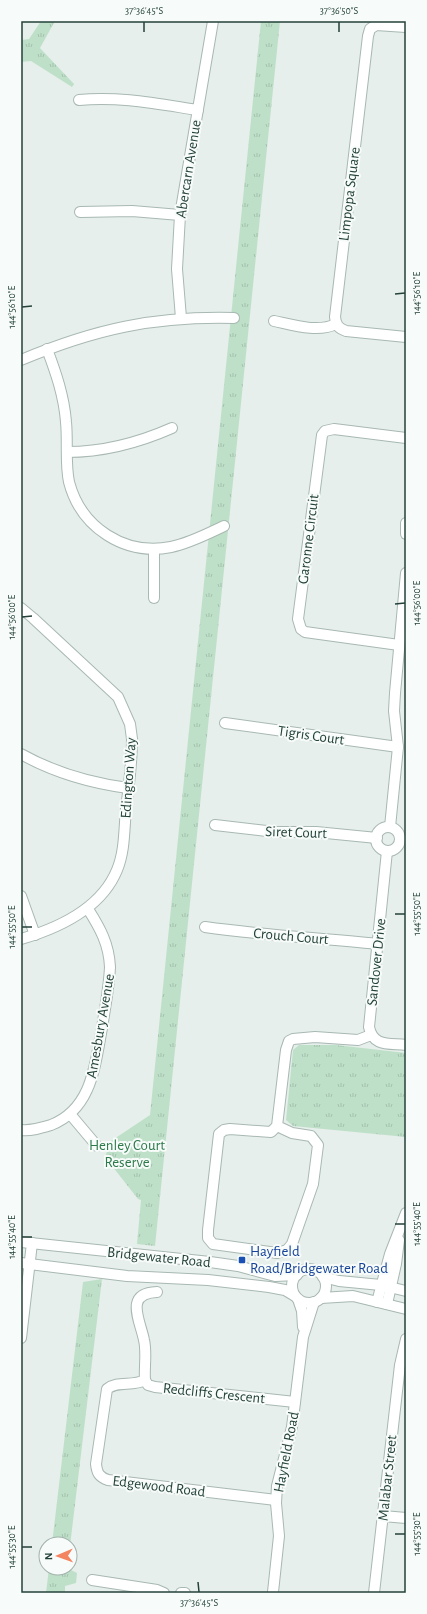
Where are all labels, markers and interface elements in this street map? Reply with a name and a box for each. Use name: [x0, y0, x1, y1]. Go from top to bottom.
text: 37°36'45"S: [125, 6, 163, 16]
text: 37°36'50"S: [320, 6, 359, 16]
street label: Abercarn Avenue: [173, 119, 204, 219]
street label: Limpopa Square: [336, 146, 363, 242]
text: 144°56'10"E: [412, 271, 422, 314]
text: 144°56'10"E: [7, 285, 17, 328]
street label: Garonne Circuit: [296, 493, 321, 585]
text: 144°56'00"E: [412, 580, 422, 625]
text: 144°56'00"E: [7, 594, 17, 639]
street label: Tigris Court: [277, 723, 345, 748]
street label: Edington Way: [118, 737, 139, 819]
street label: Siret Court: [265, 824, 327, 841]
text: 144°55'50"E: [412, 892, 422, 936]
text: 144°55'50"E: [7, 905, 17, 949]
street label: Sandover Drive: [364, 918, 389, 1006]
street label: Crouch Court: [253, 926, 329, 947]
street label: Amesbury Avenue: [84, 973, 117, 1079]
park label: Henley Court Reserve: [89, 1138, 165, 1170]
text: 144°55'40"E: [412, 1202, 422, 1246]
text: 144°55'40"E: [7, 1215, 17, 1259]
place label: Hayfield Road/Bridgewater Road: [250, 1244, 388, 1276]
street label: Bridgewater Road: [107, 1245, 212, 1270]
marker: Hayfield Road/Bridgewater Road: [237, 1255, 247, 1265]
street label: Redcliffs Crescent: [162, 1381, 266, 1406]
street label: Hayfield Road: [271, 1410, 302, 1494]
street label: Malabar Street: [376, 1434, 399, 1522]
street label: Edgewood Road: [112, 1473, 206, 1500]
text: 144°55'30"E: [412, 1512, 422, 1556]
text: 144°55'30"E: [7, 1525, 17, 1569]
north arrow: [38, 1536, 78, 1576]
text: N: [43, 1552, 54, 1560]
text: 37°36'45"S: [180, 1598, 218, 1608]

